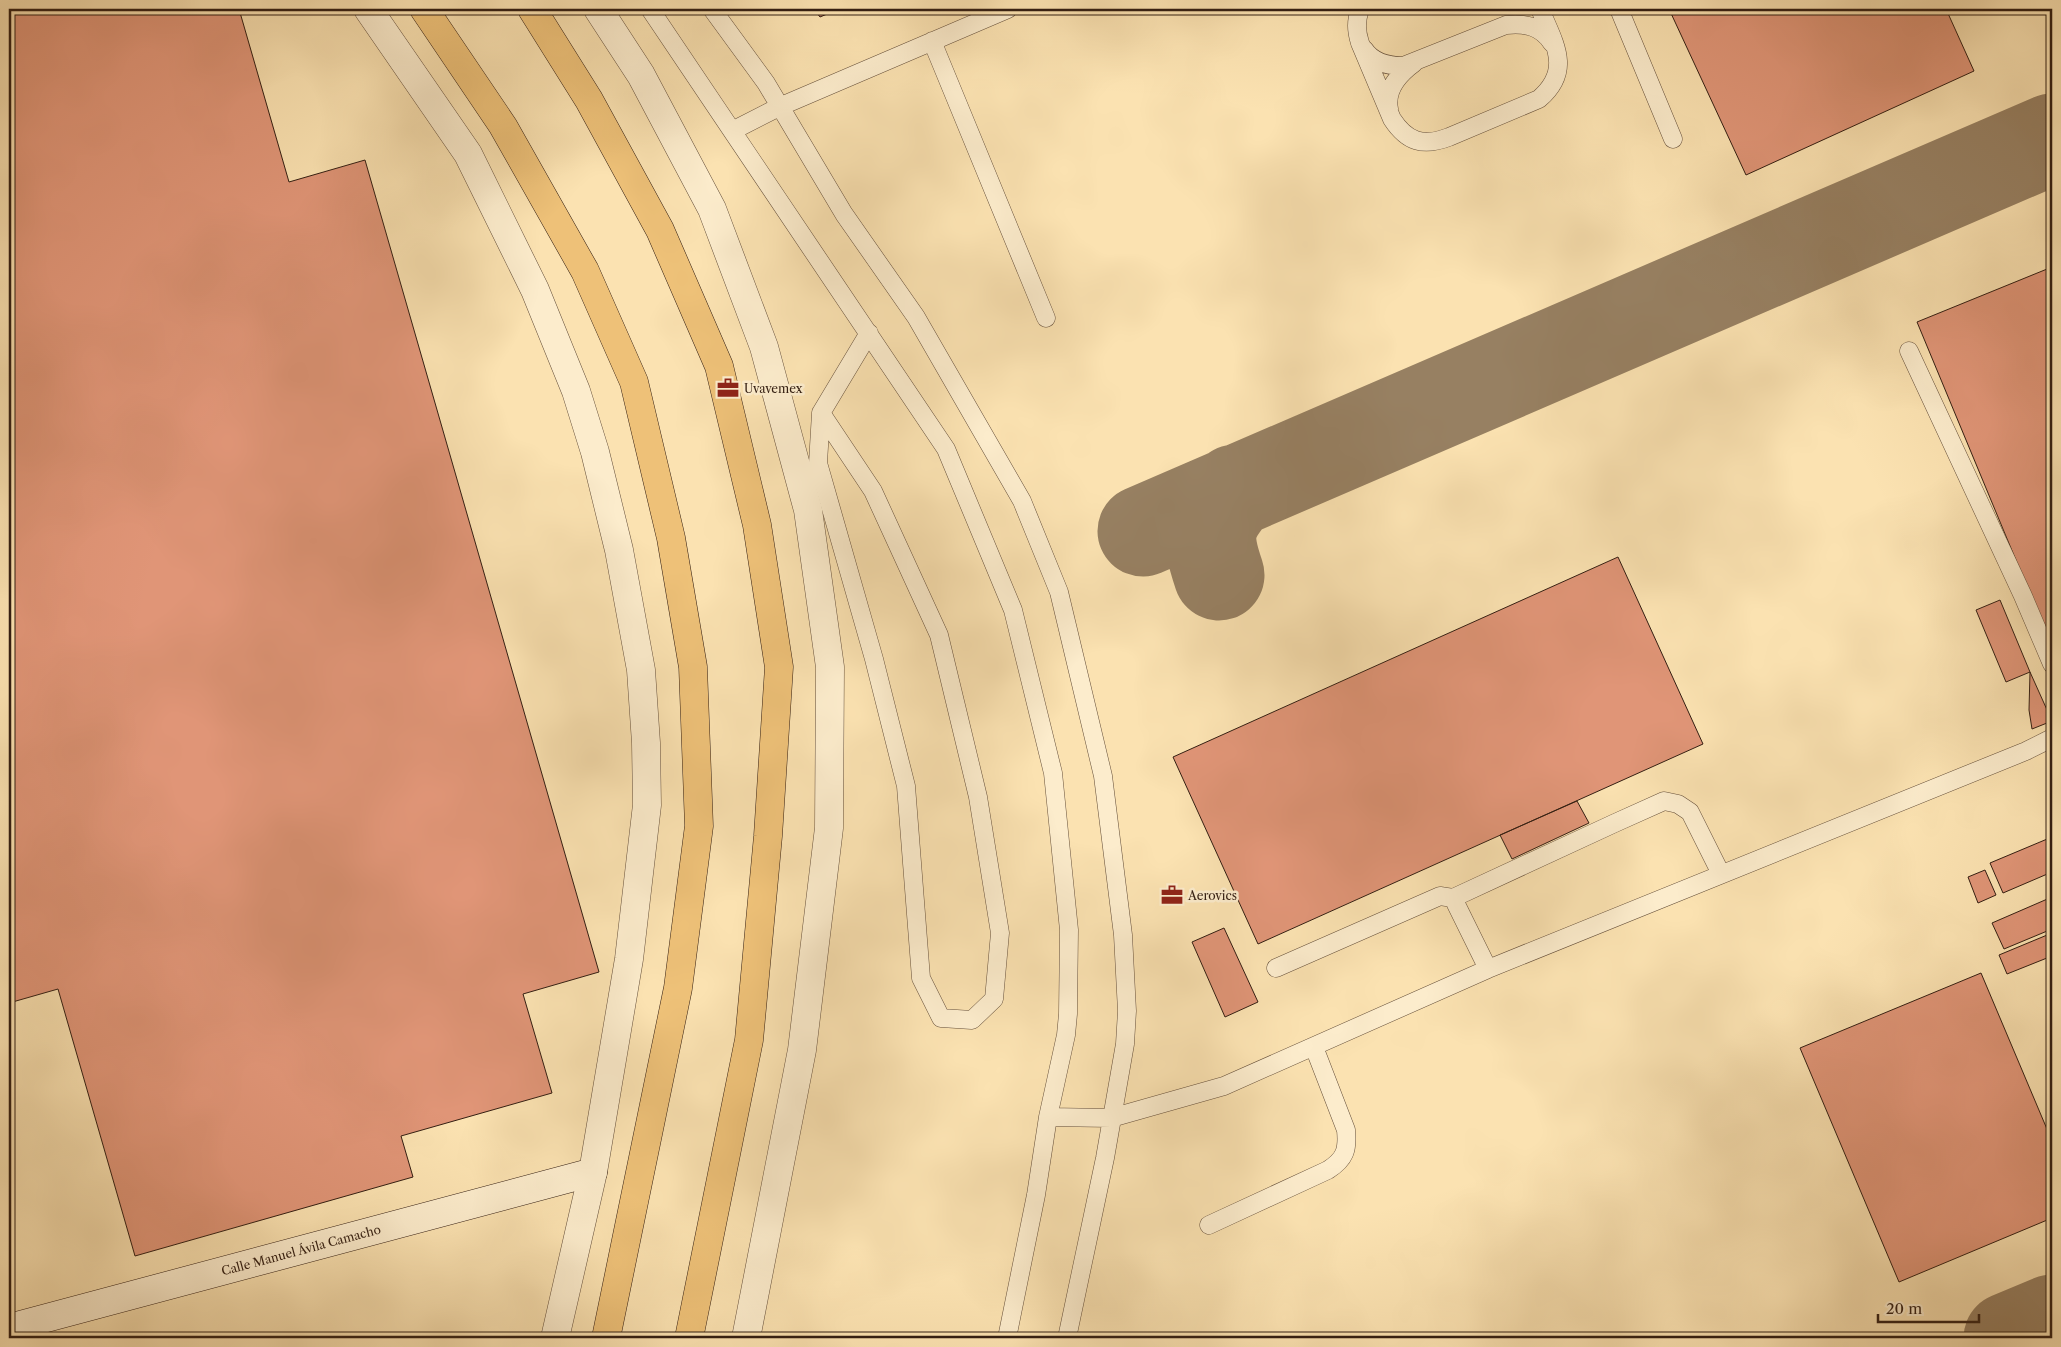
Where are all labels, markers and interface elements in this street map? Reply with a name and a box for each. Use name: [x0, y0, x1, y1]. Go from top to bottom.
office icon: Uvavemex: [715, 375, 741, 401]
place label: Uvavemex: [744, 381, 802, 396]
office icon: Aerovics: [1159, 882, 1185, 908]
place label: Aerovics: [1187, 888, 1237, 903]
street label: Calle Manuel Ávila Camacho: [219, 1221, 382, 1279]
scale bar: [1878, 1292, 1980, 1324]
text: 20 m: [1886, 1299, 1922, 1318]

